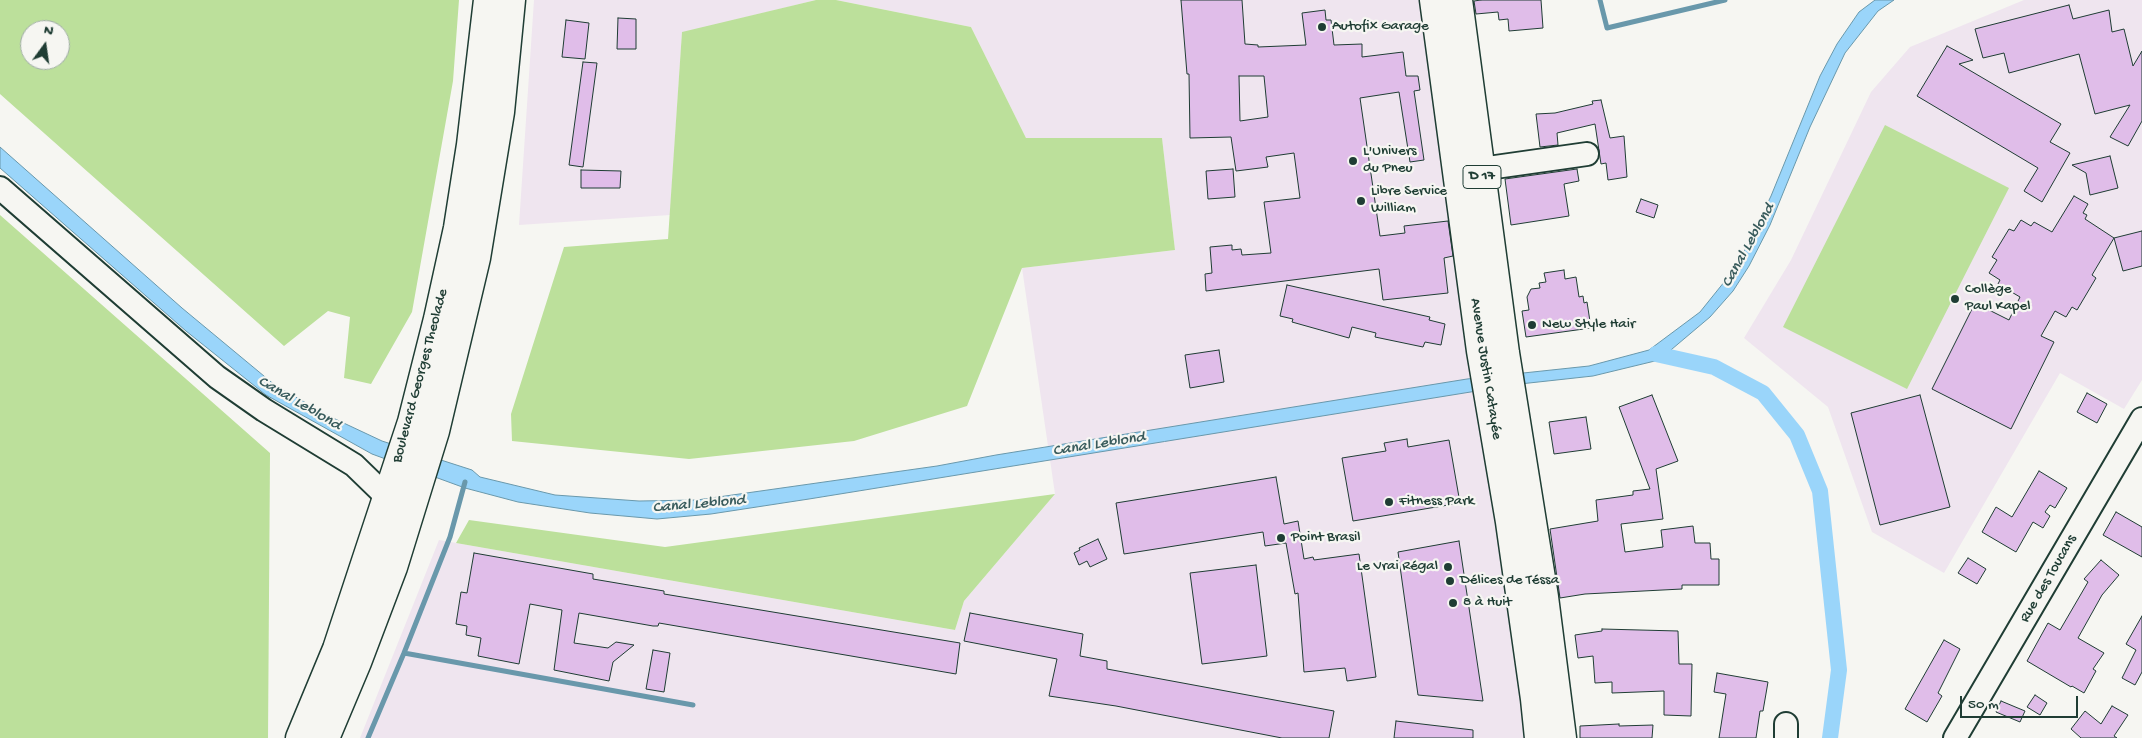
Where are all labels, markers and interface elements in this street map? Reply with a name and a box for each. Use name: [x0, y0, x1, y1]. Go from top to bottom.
place label: Autofix Garage: [1332, 18, 1429, 36]
north arrow: [20, 20, 70, 70]
marker: Autofix Garage: [1316, 21, 1328, 33]
text: N: [42, 22, 55, 40]
place label: L'Univers du Pneu: [1363, 143, 1417, 178]
marker: L'Univers du Pneu: [1347, 155, 1359, 167]
road number: D 17: [1463, 166, 1501, 188]
place label: Libre Service William: [1371, 183, 1447, 218]
marker: Libre Service William: [1355, 195, 1367, 207]
water label: Canal Leblond: [1718, 201, 1780, 291]
place label: Collège Paul Kapel: [1965, 281, 2031, 316]
street label: Boulevard Georges Theolade: [389, 287, 453, 465]
marker: Collège Paul Kapel: [1949, 293, 1961, 305]
street label: Avenue Justin Catayée: [1465, 297, 1505, 441]
place label: New Style Hair: [1542, 316, 1635, 334]
marker: New Style Hair: [1526, 319, 1538, 331]
water label: Canal Leblond: [254, 373, 344, 435]
water label: Canal Leblond: [1052, 428, 1146, 462]
water label: Canal Leblond: [652, 491, 746, 519]
place label: Fitness Park: [1399, 493, 1474, 511]
marker: Fitness Park: [1383, 496, 1395, 508]
place label: Point Brasil: [1291, 529, 1360, 547]
marker: Point Brasil: [1275, 532, 1287, 544]
street label: Rue des Toucans: [2017, 532, 2081, 626]
place label: Le Vrai Régal: [1357, 558, 1438, 576]
marker: Le Vrai Régal: [1442, 561, 1454, 573]
place label: Délices de Téssa: [1460, 572, 1559, 590]
marker: Délices de Téssa: [1444, 575, 1456, 587]
place label: 8 à Huit: [1463, 594, 1512, 612]
marker: 8 à Huit: [1447, 597, 1459, 609]
scale bar: [1962, 686, 2080, 718]
text: 50 m: [1968, 696, 1999, 714]

